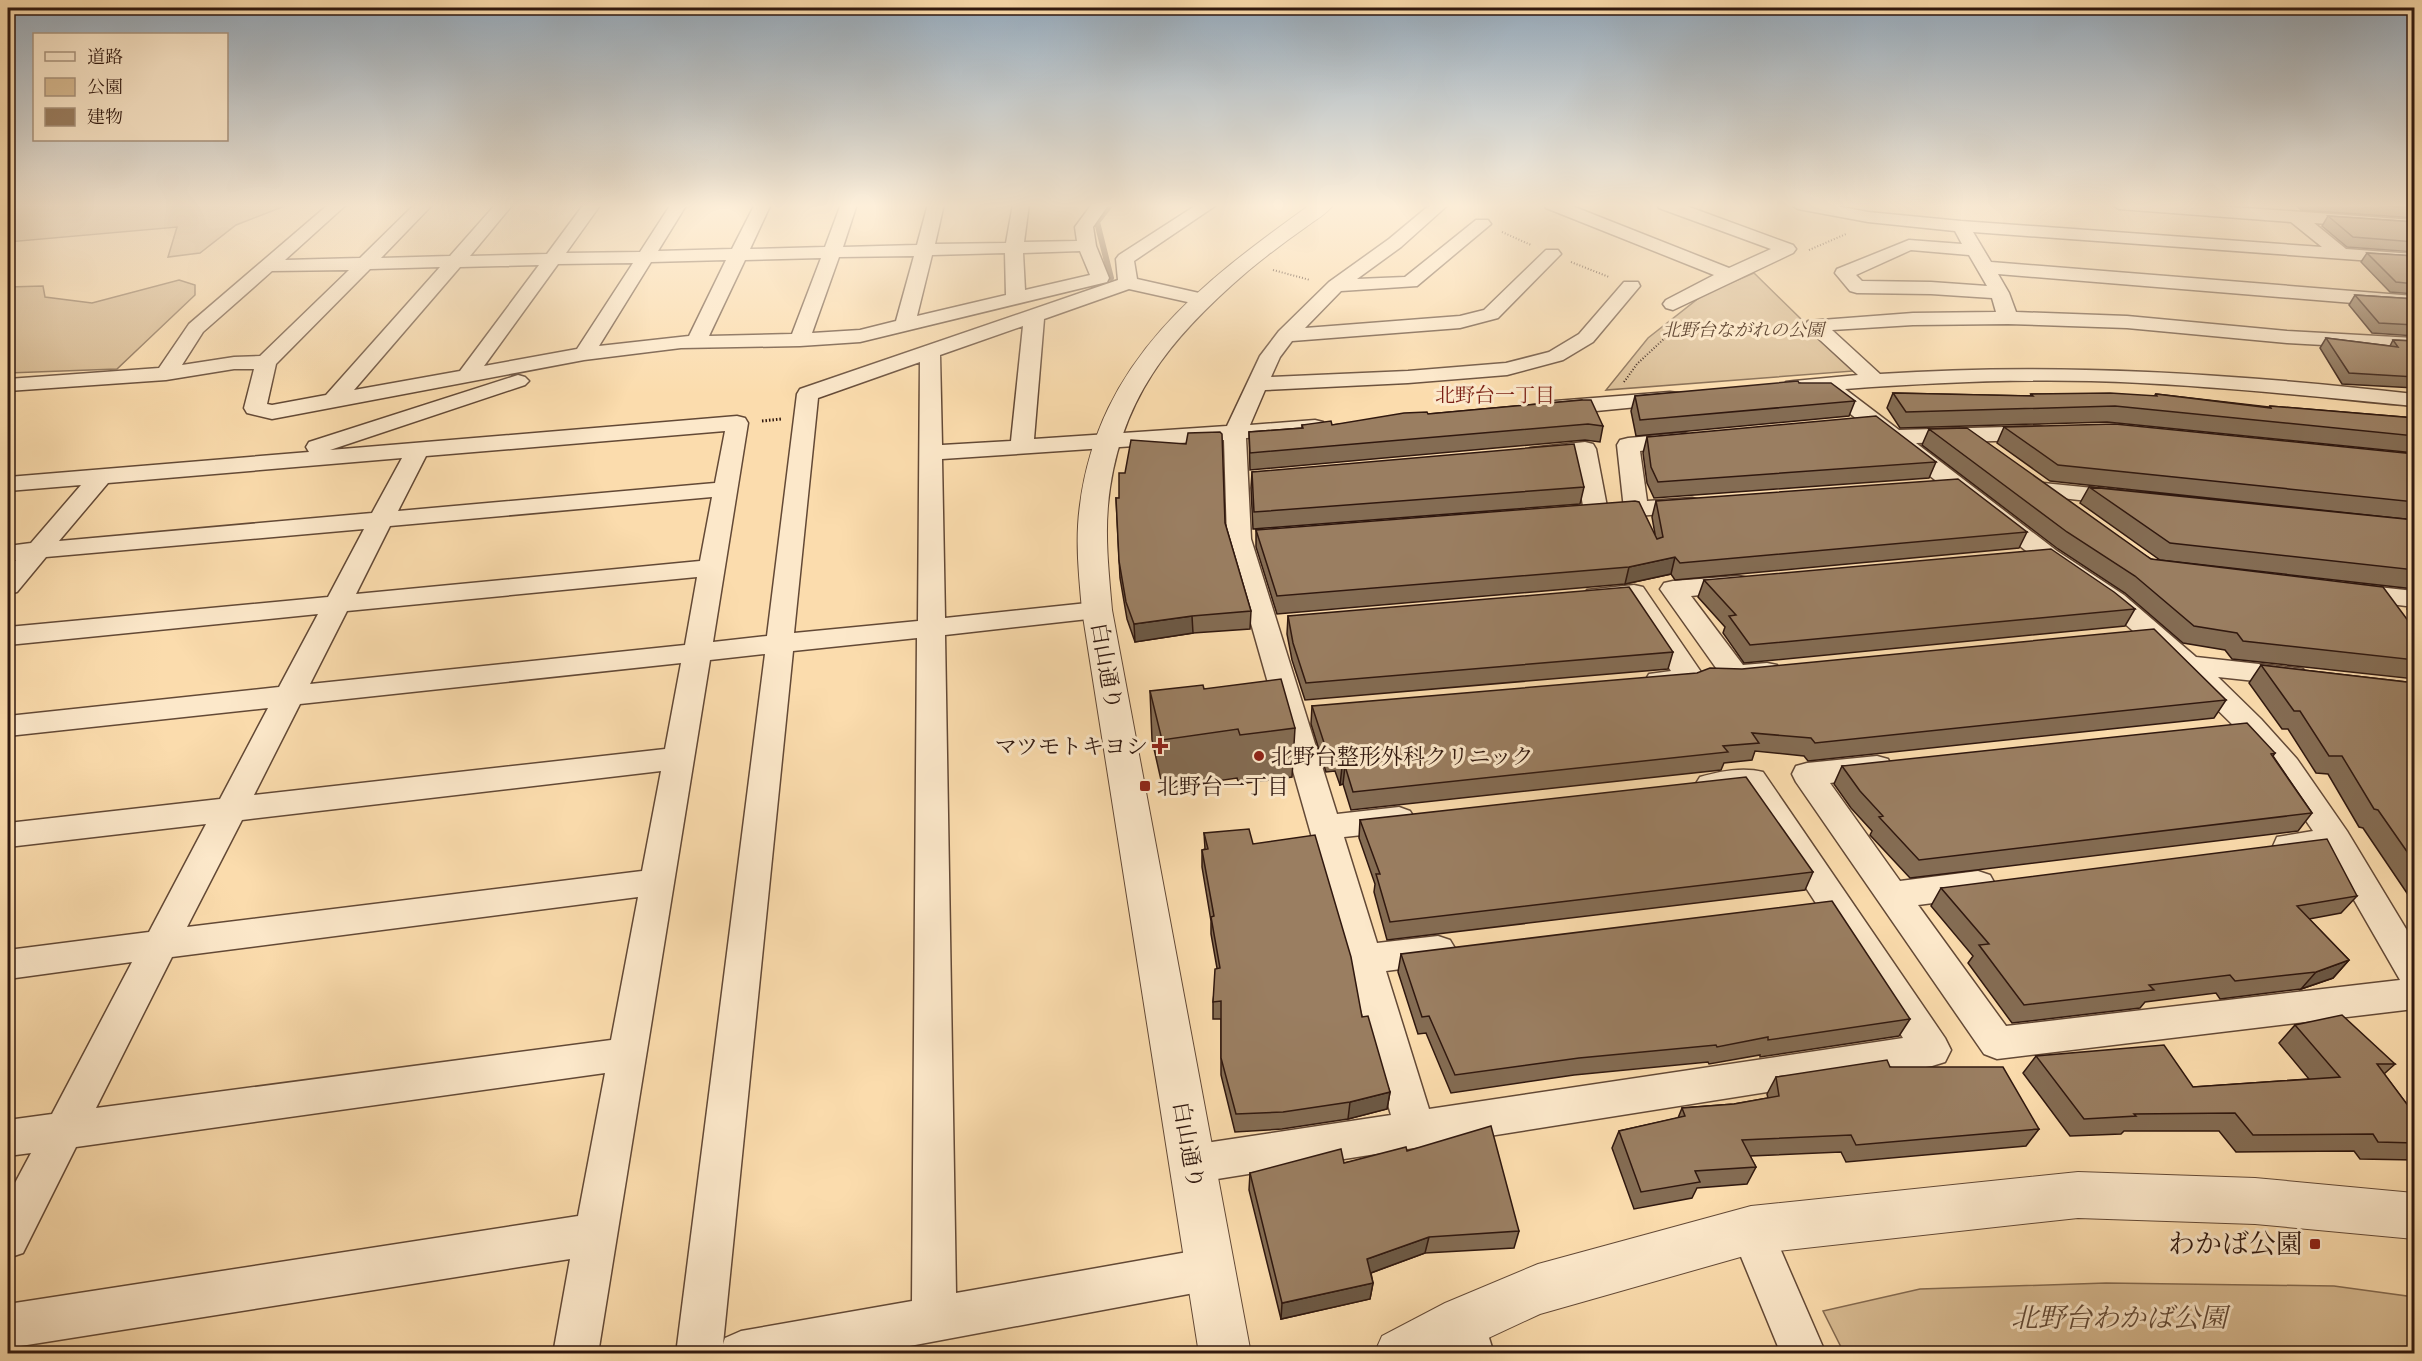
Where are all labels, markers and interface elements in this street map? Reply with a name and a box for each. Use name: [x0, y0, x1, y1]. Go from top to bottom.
legend: [33, 33, 228, 141]
text: 道路: [87, 47, 123, 68]
text: 公園: [87, 77, 123, 98]
text: 建物: [87, 107, 123, 128]
park label: 北野台ながれの公園: [1662, 320, 1827, 341]
district label: 北野台一丁目: [1435, 384, 1555, 407]
street label: 白山通り: [1086, 621, 1126, 712]
place label: マツモトキヨシ: [995, 734, 1148, 760]
marker: マツモトキヨシ: [1153, 739, 1167, 753]
place label: 北野台整形外科クリニック: [1271, 744, 1534, 770]
marker: 北野台整形外科クリニック: [1252, 749, 1266, 763]
place label: 北野台一丁目: [1157, 774, 1289, 800]
marker: 北野台一丁目: [1138, 779, 1152, 793]
street label: 白山通り: [1168, 1100, 1208, 1191]
place label: わかば公園: [2168, 1228, 2303, 1260]
marker: わかば公園: [2308, 1237, 2322, 1251]
park label: 北野台わかば公園: [2011, 1302, 2231, 1334]

